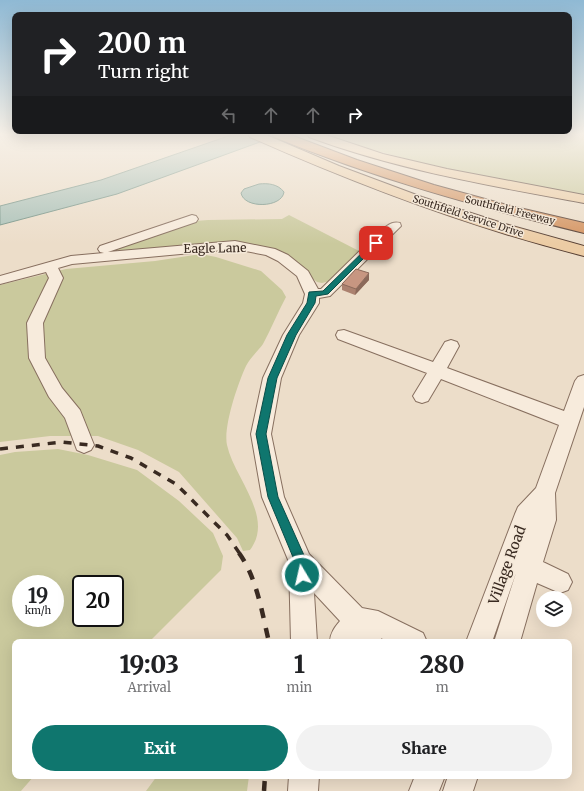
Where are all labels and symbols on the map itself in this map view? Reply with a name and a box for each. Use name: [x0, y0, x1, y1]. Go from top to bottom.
street label: Southfield Service Drive: [411, 192, 525, 240]
street label: Southfield Freeway: [464, 193, 557, 228]
pin: [359, 226, 393, 260]
street label: Eagle Lane: [183, 240, 247, 256]
street label: Village Road: [484, 522, 530, 608]
position arrow: [281, 554, 323, 596]
speed limit sign: 20: [72, 575, 124, 627]

